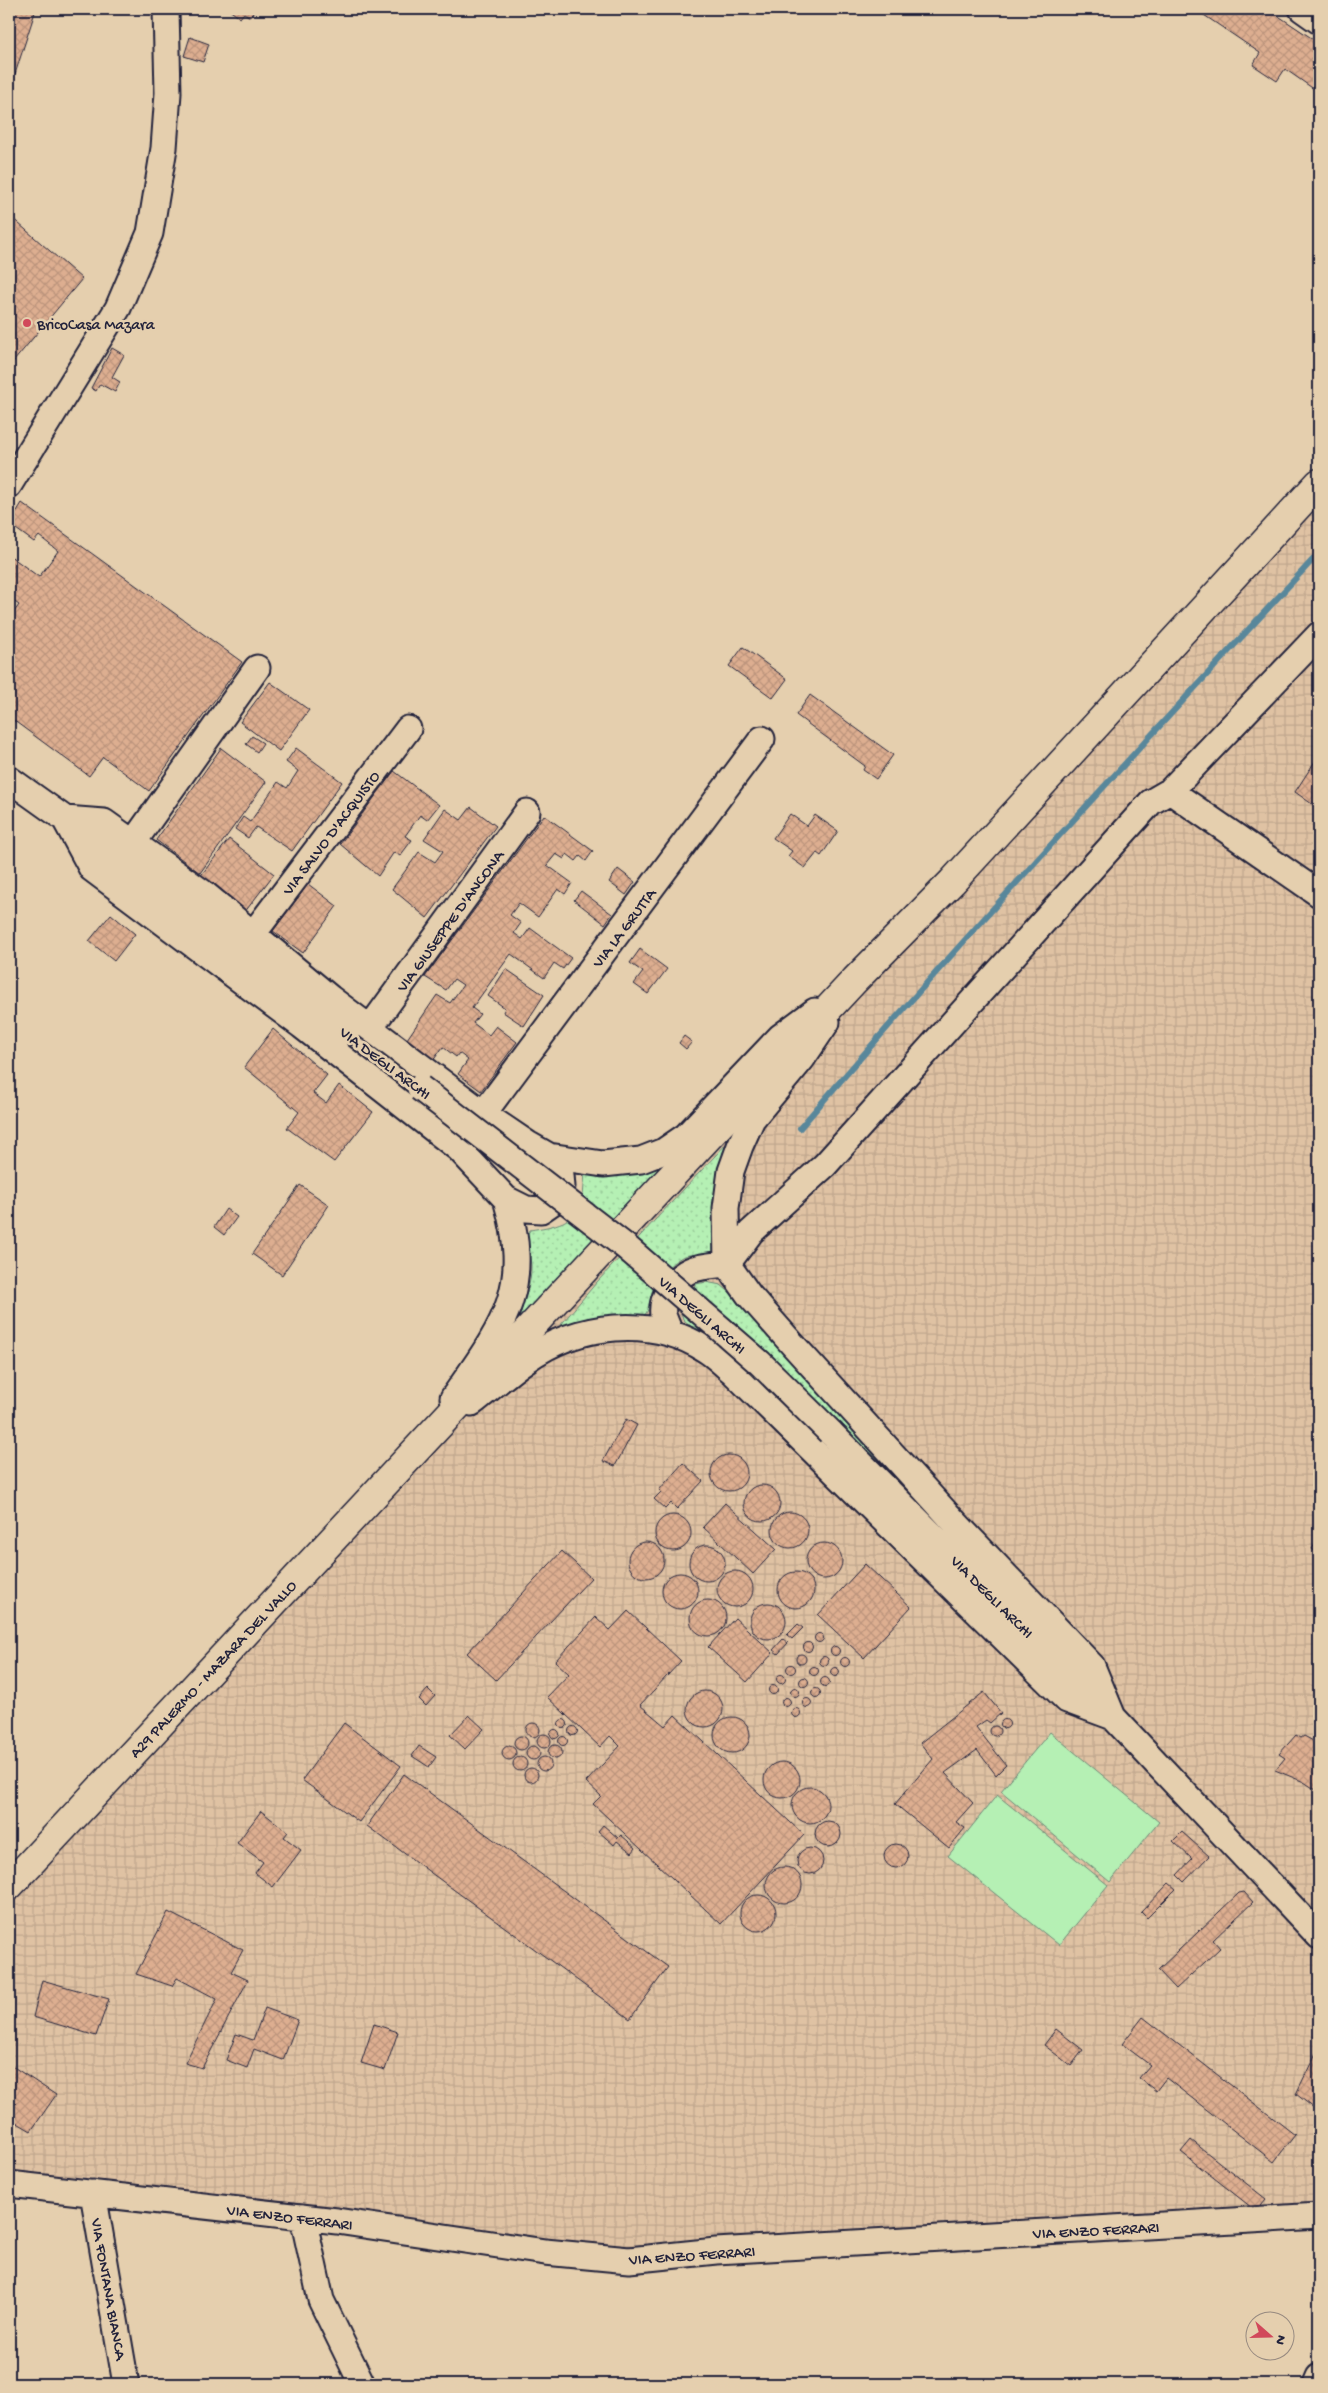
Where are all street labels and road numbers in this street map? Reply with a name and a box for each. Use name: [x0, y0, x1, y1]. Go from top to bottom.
street label: VIA SALVO D'ACQUISTO: [279, 768, 386, 901]
street label: VIA GIUSEPPE D'ANCONA: [393, 846, 511, 997]
street label: VIA LA GRUTTA: [589, 884, 663, 973]
street label: VIA DEGLI ARCHI: [334, 1024, 433, 1105]
street label: VIA DEGLI ARCHI: [652, 1273, 748, 1360]
street label: VIA DEGLI ARCHI: [944, 1552, 1036, 1644]
street label: A29 PALERMO - MAZARA DEL VALLO: [127, 1577, 302, 1763]
street label: VIA ENZO FERRARI: [225, 2202, 354, 2237]
street label: VIA FONTANA BIANCA: [85, 2216, 129, 2363]
street label: VIA ENZO FERRARI: [1031, 2220, 1160, 2245]
street label: VIA ENZO FERRARI: [627, 2244, 756, 2271]

